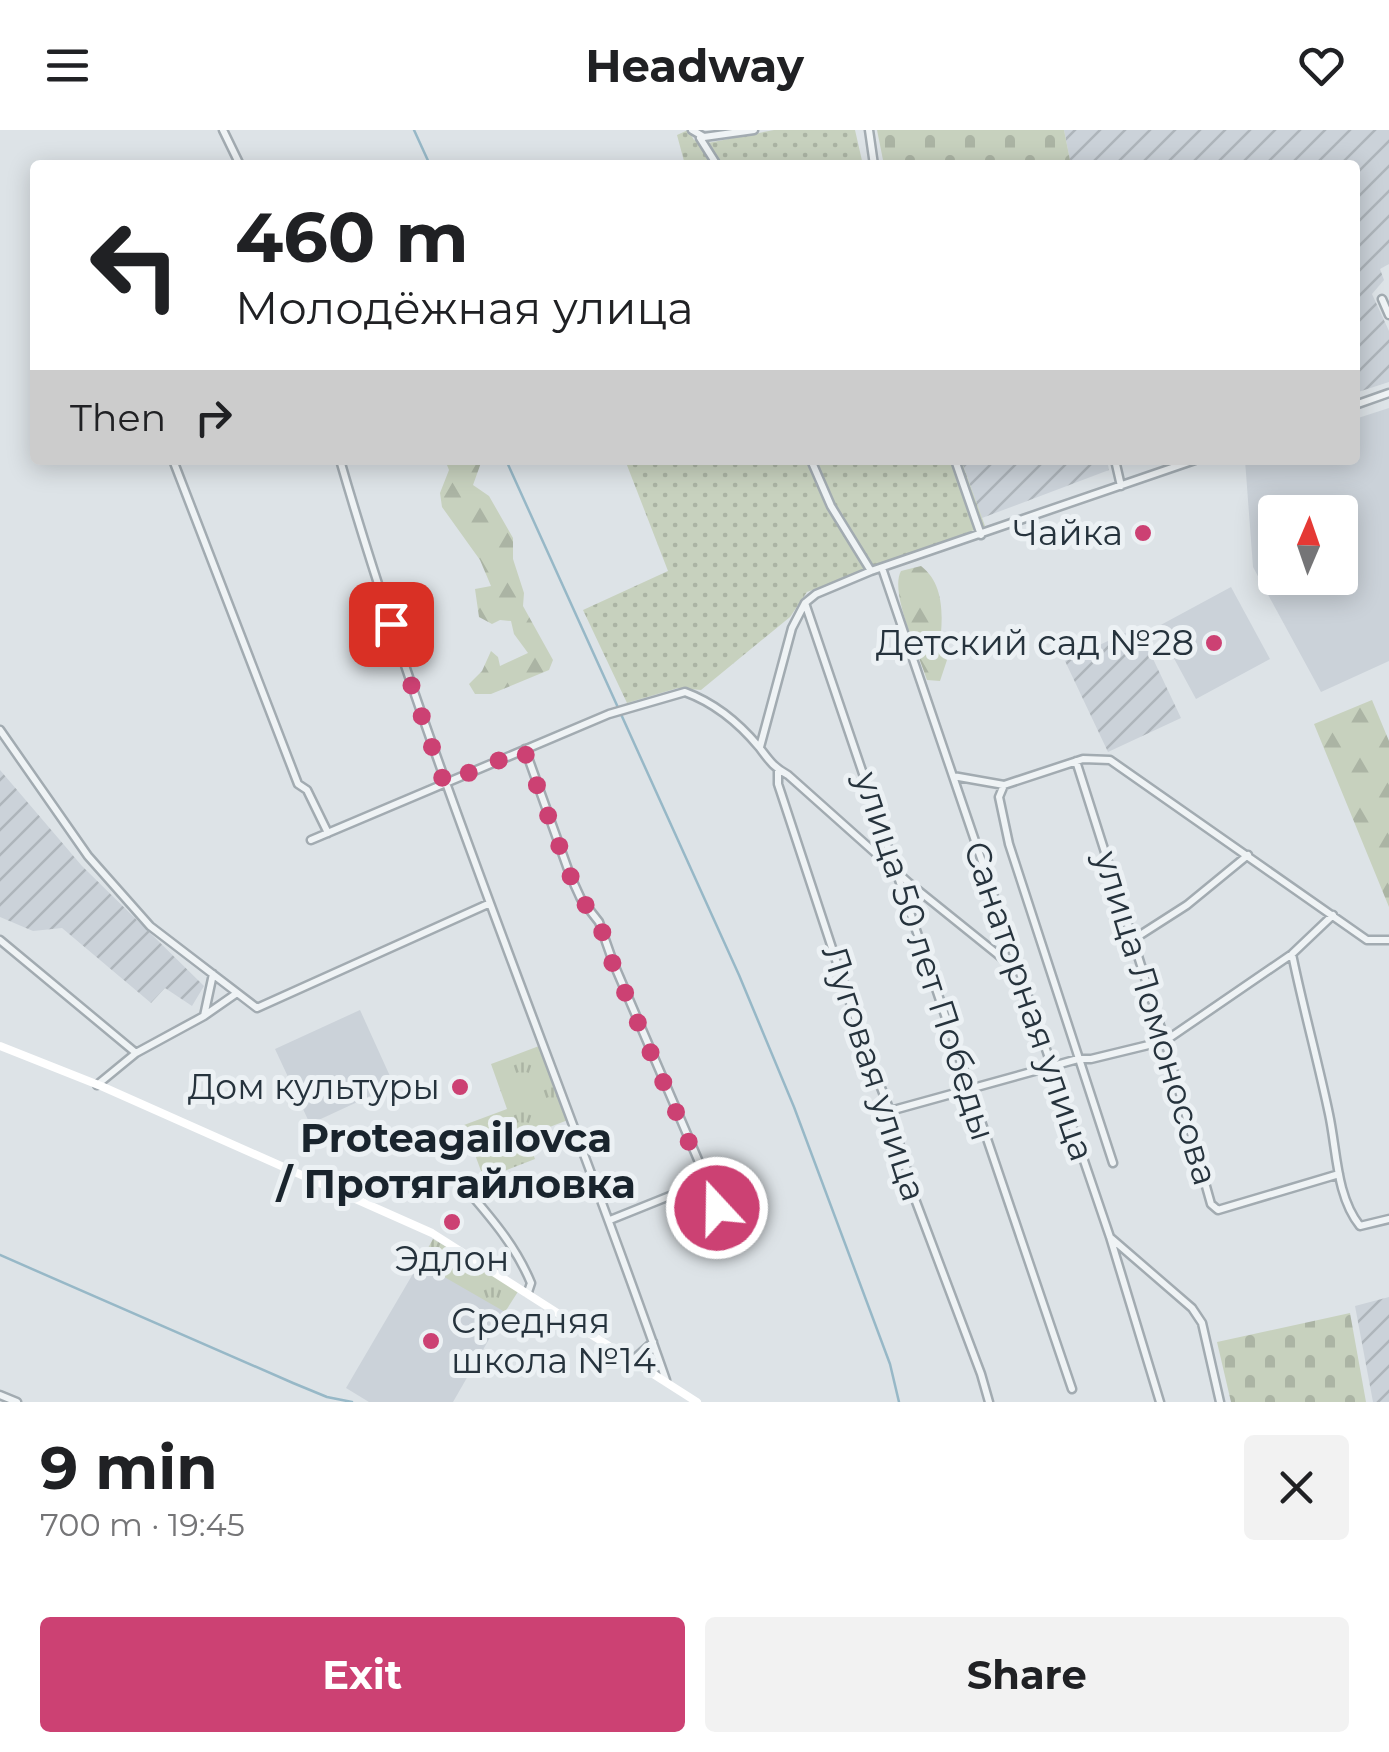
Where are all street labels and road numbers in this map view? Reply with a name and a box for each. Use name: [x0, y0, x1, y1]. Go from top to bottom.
street label: улица 50 лет Победы: [845, 765, 1005, 1146]
street label: Санаторная улица: [955, 836, 1104, 1166]
street label: улица Ломоносова: [1085, 845, 1228, 1190]
street label: Луговая улица: [813, 940, 936, 1206]

